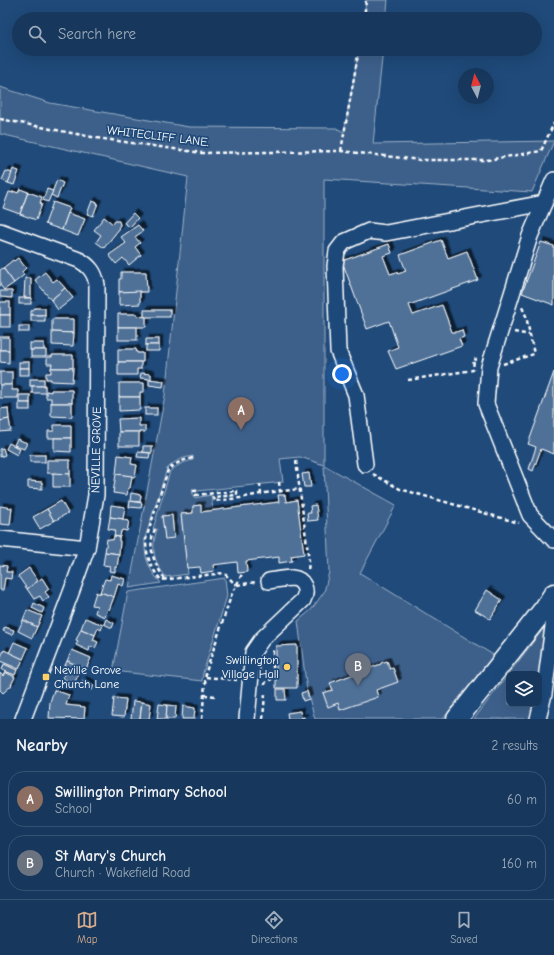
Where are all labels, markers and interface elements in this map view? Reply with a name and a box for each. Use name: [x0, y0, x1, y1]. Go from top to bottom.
search box: [12, 12, 542, 56]
icon: search: [26, 23, 48, 45]
text: Search here: [58, 25, 136, 43]
north arrow: [458, 68, 494, 104]
street label: WHITECLIFF LANE.: [106, 123, 210, 149]
your location: [332, 364, 352, 384]
pin: A: [228, 397, 254, 430]
street label: NEVILLE GROVE: [88, 407, 104, 493]
place label: Swillington Village Hall: [222, 653, 279, 681]
pin: B: [345, 653, 371, 686]
marker: Swillington Village Hall: [282, 662, 292, 672]
place label: Neville Grove Church Lane: [54, 663, 121, 691]
map controls: [506, 671, 542, 707]
button: layers: [506, 671, 542, 707]
marker: Neville Grove Church Lane: [41, 672, 51, 682]
text: Nearby: [16, 736, 67, 755]
text: 2 results: [491, 738, 538, 753]
text: Swillington Primary School: [55, 783, 227, 801]
text: A: [26, 792, 34, 807]
text: 60 m: [507, 792, 537, 807]
text: School: [55, 801, 92, 816]
text: St Mary's Church: [55, 847, 166, 865]
text: B: [26, 856, 34, 871]
text: 160 m: [502, 856, 537, 871]
text: Church · Wakefield Road: [55, 865, 190, 880]
tab: Map: [76, 909, 98, 946]
tab: Directions: [251, 909, 298, 946]
tab: Saved: [450, 909, 478, 946]

